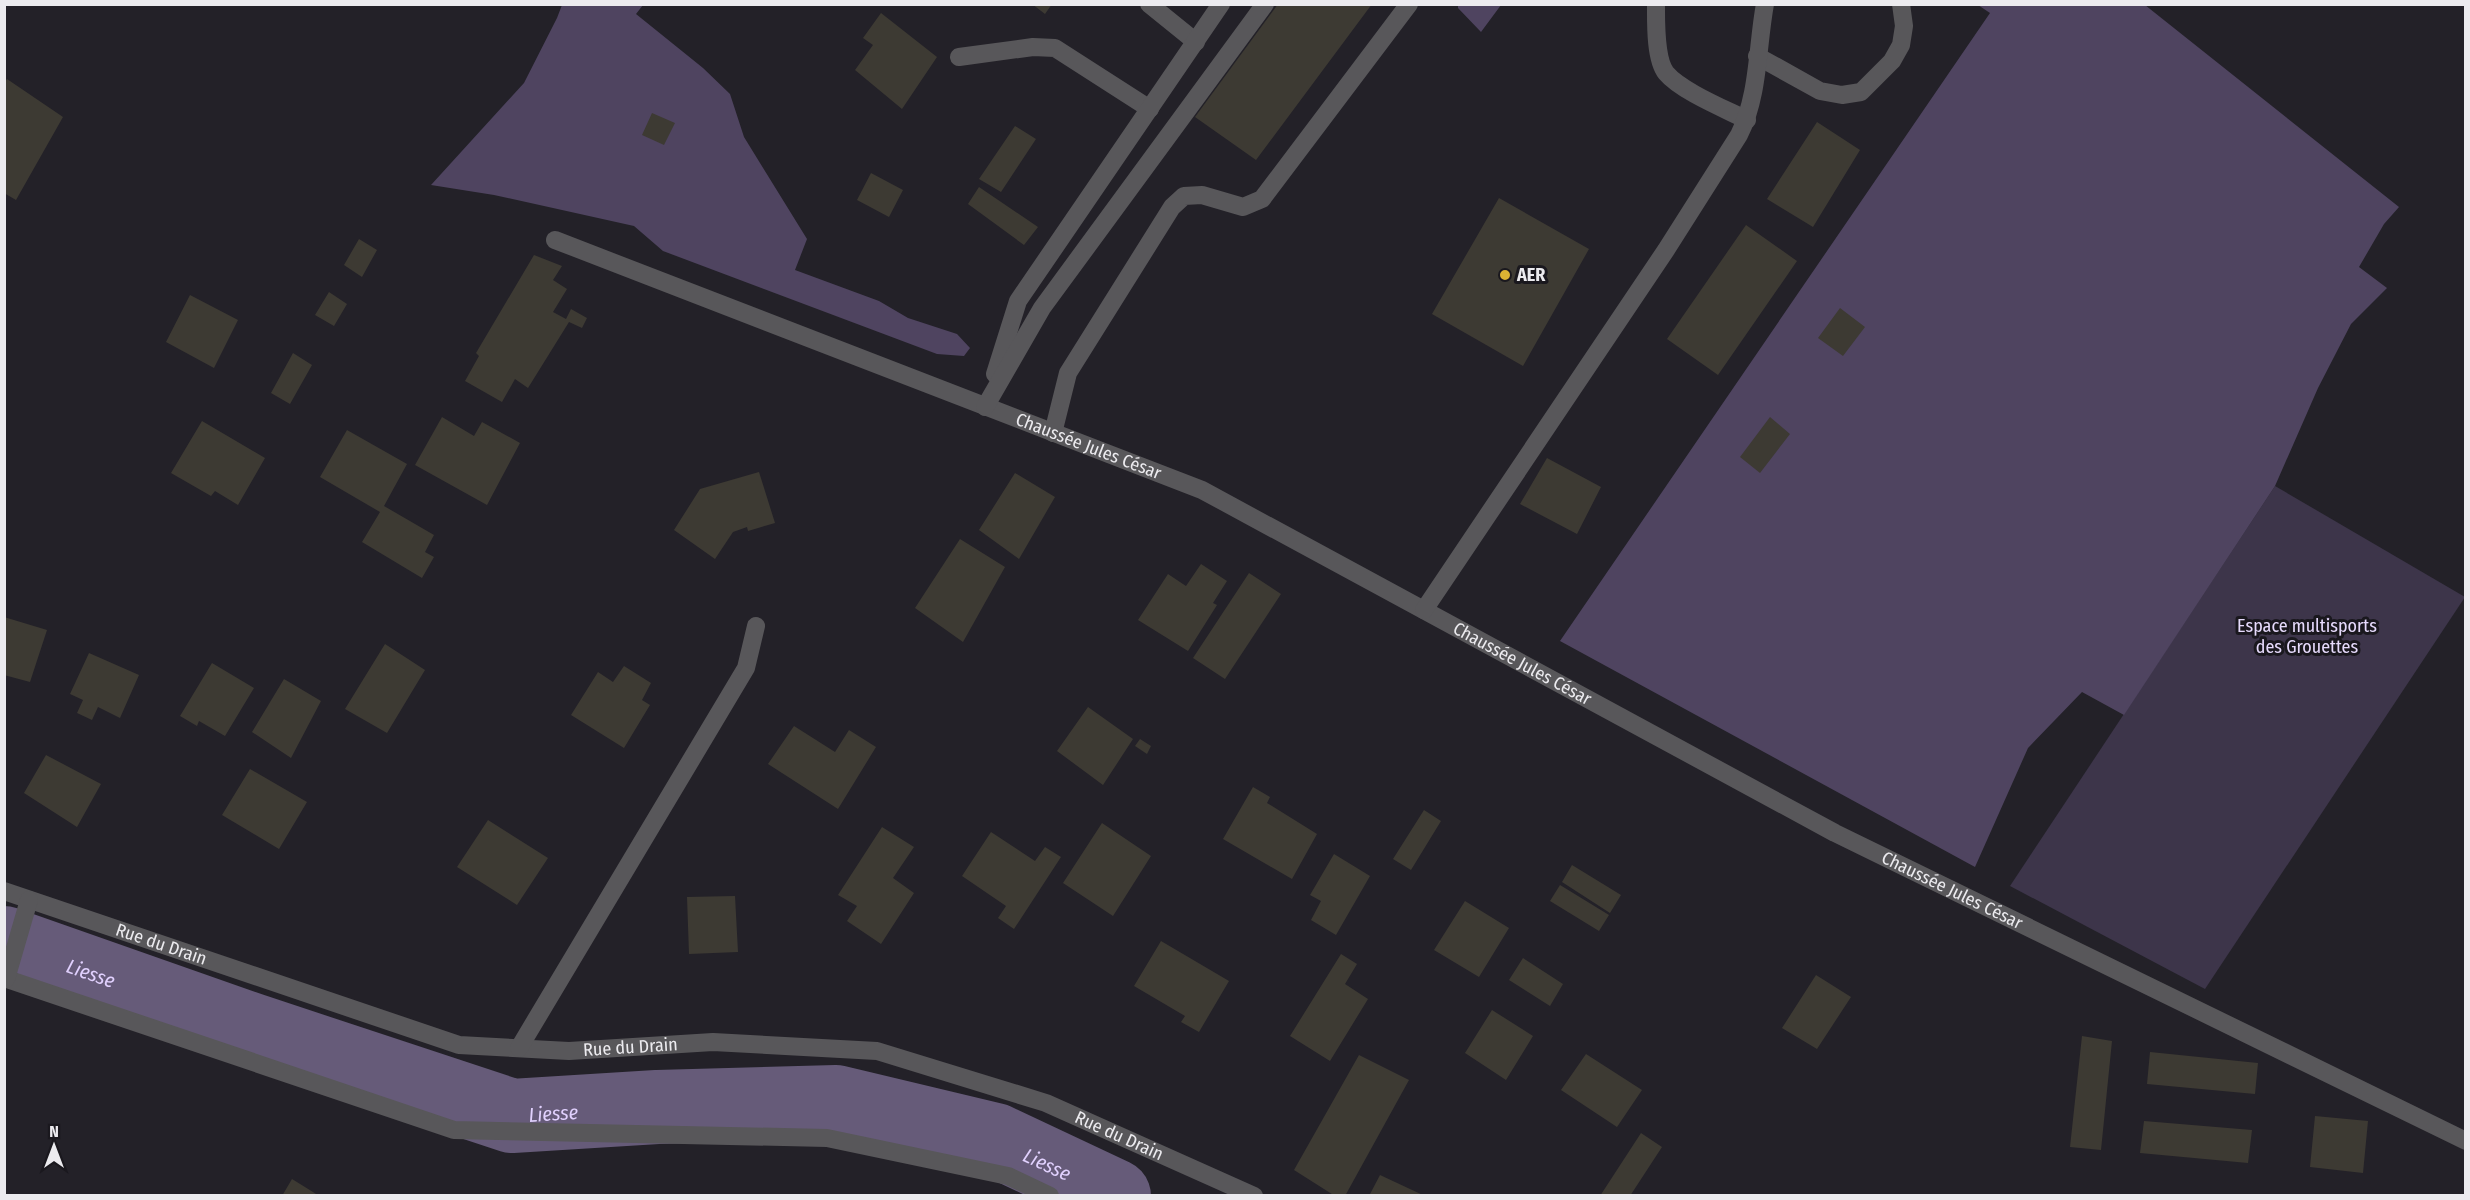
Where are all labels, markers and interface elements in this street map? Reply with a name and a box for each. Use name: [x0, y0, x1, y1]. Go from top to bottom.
place label: AER: [1516, 264, 1546, 286]
marker: AER: [1498, 268, 1512, 282]
street label: Chaussée Jules César: [1013, 408, 1165, 484]
park label: Espace multisports des Grouettes: [2237, 615, 2377, 658]
street label: Chaussée Jules César: [1449, 617, 1596, 710]
street label: Chaussée Jules César: [1878, 847, 2027, 934]
street label: Rue du Drain: [113, 919, 210, 970]
water label: Liesse: [63, 954, 119, 993]
street label: Rue du Drain: [582, 1033, 678, 1061]
water label: Liesse: [528, 1100, 579, 1127]
street label: Rue du Drain: [1071, 1106, 1167, 1165]
north arrow: [24, 1116, 84, 1176]
text: N: [49, 1122, 59, 1141]
water label: Liesse: [1019, 1143, 1075, 1186]

